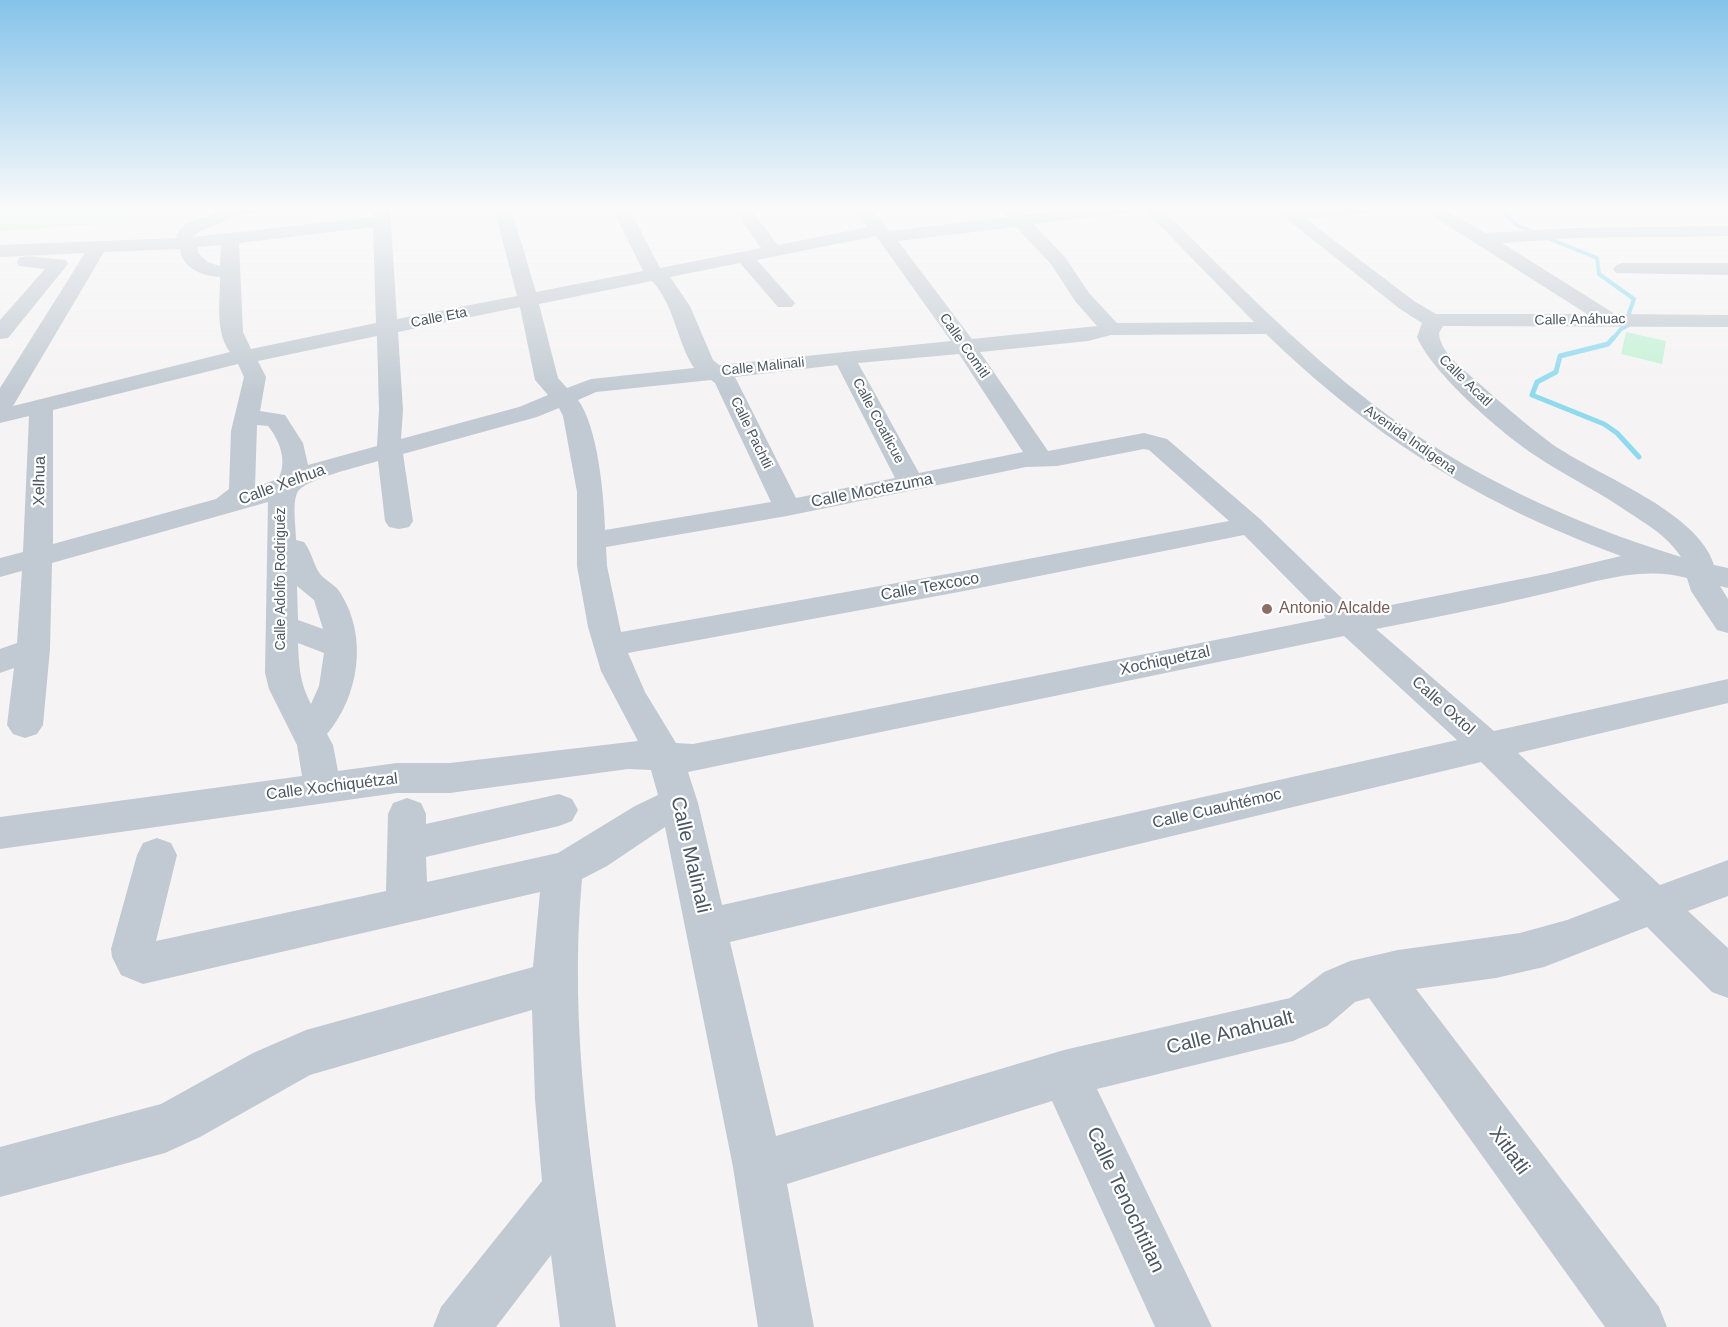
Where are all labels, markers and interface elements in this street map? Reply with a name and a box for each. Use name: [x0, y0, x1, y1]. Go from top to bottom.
street label: Calle Eta: [410, 304, 468, 332]
street label: Calle Comitl: [935, 310, 993, 382]
street label: Calle Anáhuac: [1534, 311, 1626, 329]
street label: Calle Acatl: [1435, 352, 1495, 410]
street label: Calle Malinali: [721, 354, 805, 380]
street label: Calle Coatlicue: [848, 375, 908, 467]
street label: Calle Pachtli: [726, 394, 776, 472]
street label: Avenida Indígena: [1361, 402, 1459, 478]
street label: Xelhua: [30, 456, 50, 506]
street label: Calle Xelhua: [236, 460, 328, 510]
street label: Calle Moctezuma: [810, 470, 934, 512]
street label: Calle Adolfo Rodriguéz: [273, 507, 289, 651]
street label: Calle Texcoco: [879, 569, 981, 605]
place label: Antonio Alcalde: [1279, 599, 1390, 619]
marker: Antonio Alcalde: [1260, 602, 1274, 616]
street label: Xochiquetzal: [1118, 642, 1212, 680]
street label: Calle Oxtol: [1408, 673, 1478, 739]
street label: Calle Xochiquétzal: [265, 769, 399, 805]
street label: Calle Cuauhtémoc: [1151, 785, 1283, 833]
street label: Calle Malinali: [665, 794, 715, 916]
street label: Calle Anahualt: [1164, 1006, 1296, 1060]
street label: Xitlatli: [1484, 1122, 1534, 1180]
street label: Calle Tenochtitlan: [1081, 1123, 1169, 1277]

